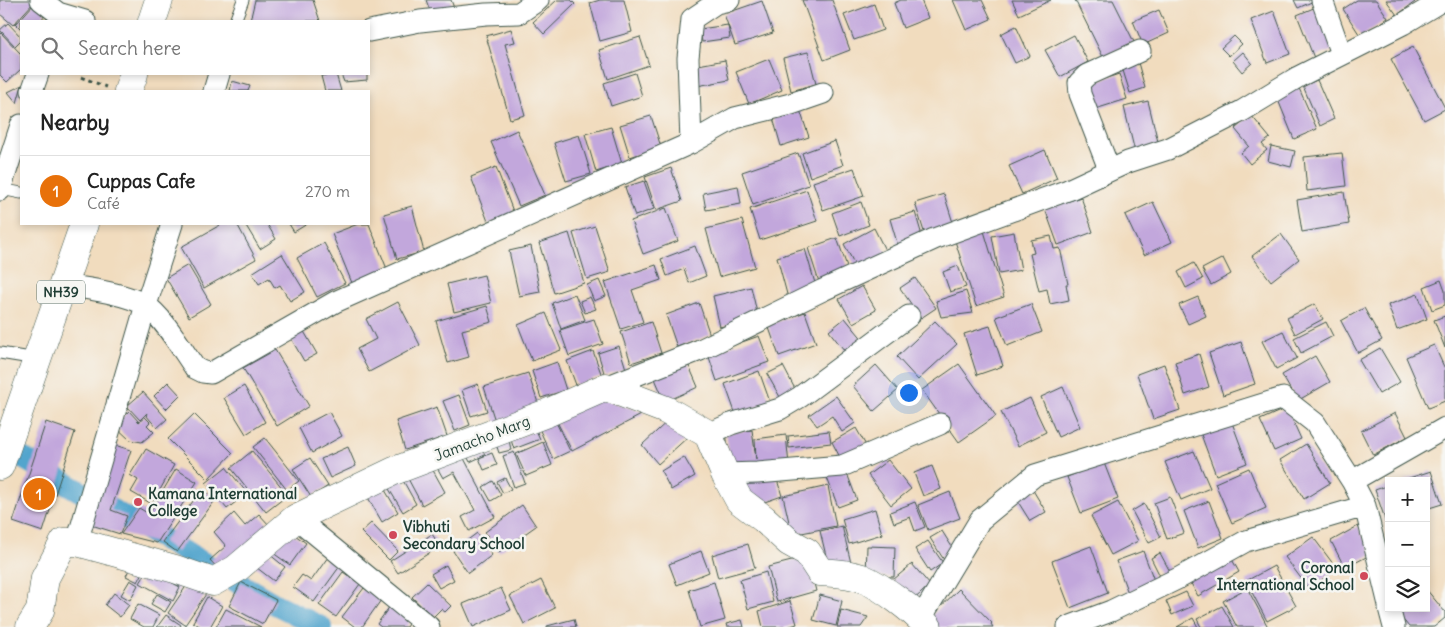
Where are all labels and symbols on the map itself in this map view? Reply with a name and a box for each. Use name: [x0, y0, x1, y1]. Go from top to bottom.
road number: NH39: [37, 280, 85, 304]
your location: [896, 380, 922, 406]
street label: Jamacho Marg: [431, 411, 533, 465]
pin: 1: [23, 475, 55, 513]
place label: Kamana International College: [148, 484, 297, 521]
marker: Kamana International College: [132, 496, 144, 508]
place label: Vibhuti Secondary School: [403, 517, 525, 554]
marker: Vibhuti Secondary School: [387, 529, 399, 541]
place label: Coronal International School: [1217, 558, 1354, 594]
marker: Coronal International School: [1358, 570, 1370, 582]

